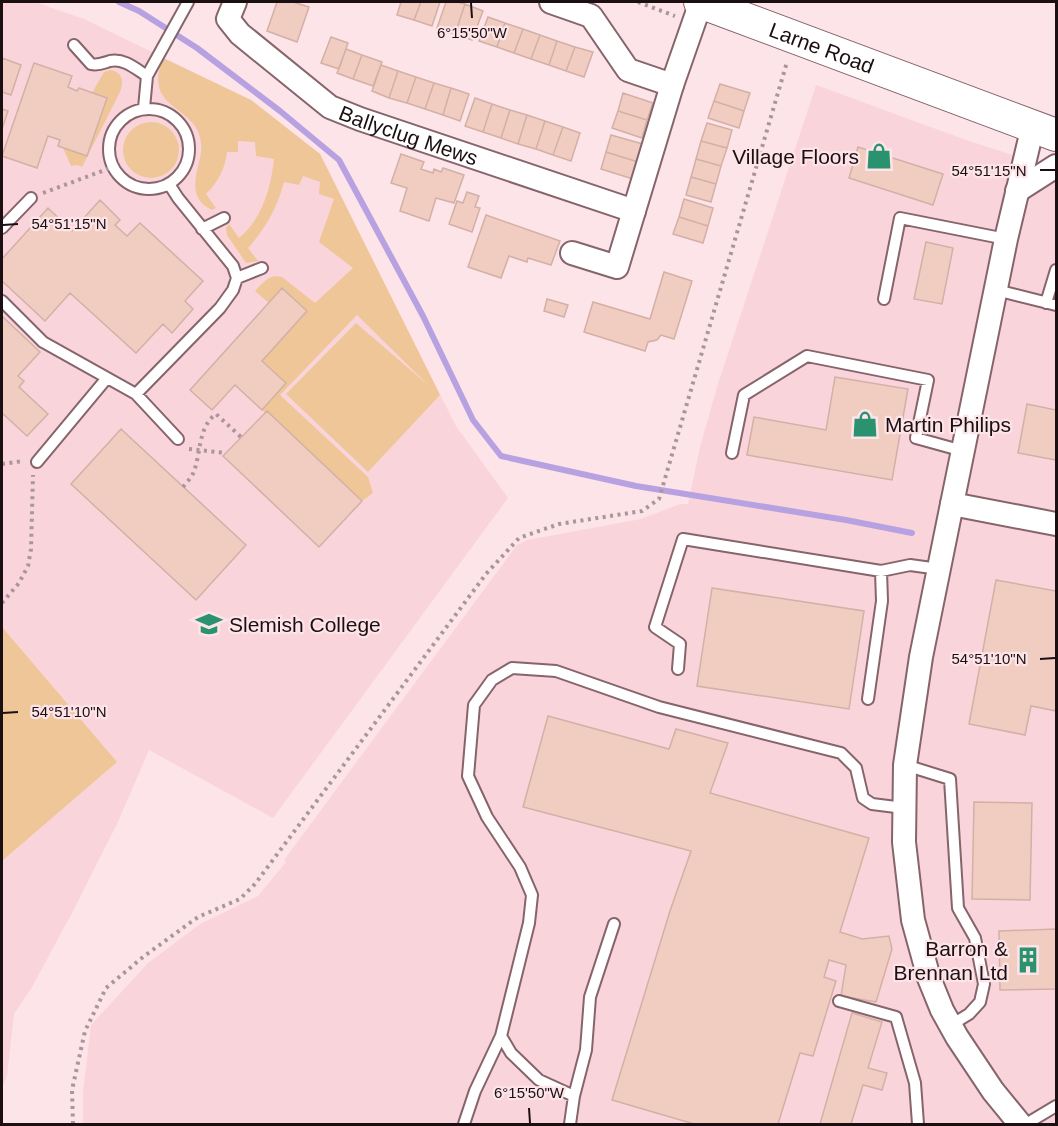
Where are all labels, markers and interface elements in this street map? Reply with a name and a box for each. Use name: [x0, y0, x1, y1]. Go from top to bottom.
street label: Larne Road: [766, 18, 877, 77]
text: 6°15'50"W: [437, 24, 508, 41]
street label: Ballyclug Mews: [336, 100, 481, 169]
shop icon: Village Floors: [864, 141, 894, 171]
place label: Village Floors: [732, 145, 859, 168]
text: 54°51'15"N: [951, 162, 1027, 179]
text: 54°51'15"N: [31, 215, 107, 232]
shop icon: Martin Philips: [850, 409, 880, 439]
place label: Martin Philips: [885, 413, 1011, 436]
school or university icon: Slemish College: [194, 609, 224, 639]
place label: Slemish College: [229, 613, 381, 636]
text: 54°51'10"N: [951, 650, 1027, 667]
text: 54°51'10"N: [31, 703, 107, 720]
place label: Barron & Brennan Ltd: [894, 937, 1008, 984]
building icon: Barron & Brennan Ltd: [1013, 945, 1043, 975]
text: 6°15'50"W: [494, 1084, 565, 1101]

